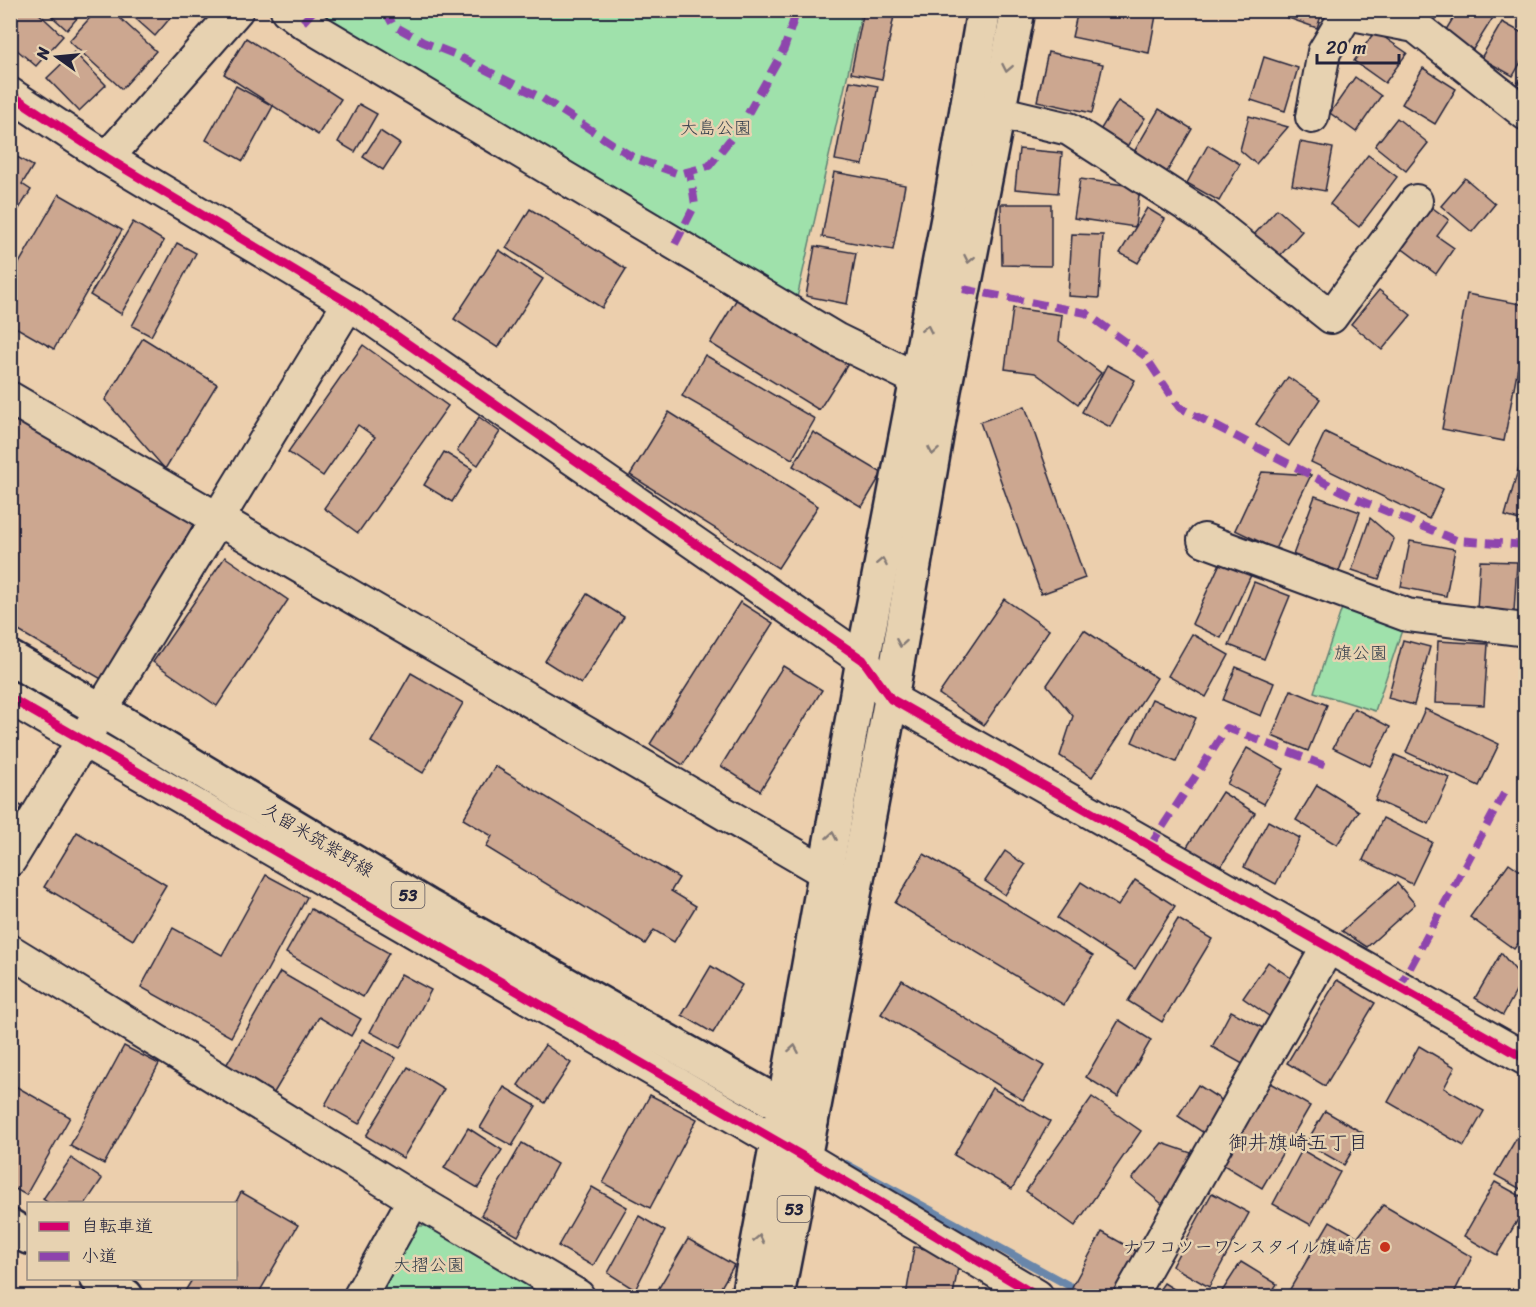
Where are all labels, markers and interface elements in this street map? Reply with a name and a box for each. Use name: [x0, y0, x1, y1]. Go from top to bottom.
north arrow: [27, 27, 87, 87]
scale bar: [1317, 27, 1400, 65]
text: 20 m: [1326, 32, 1366, 64]
text: N: [27, 43, 59, 63]
one-way arrow: [1001, 63, 1014, 73]
park label: 大島公園: [680, 112, 752, 144]
one-way arrow: [963, 254, 976, 264]
one-way arrow: [920, 324, 933, 334]
one-way arrow: [928, 446, 940, 456]
one-way arrow: [875, 557, 888, 567]
park label: 旗公園: [1334, 637, 1388, 669]
one-way arrow: [895, 639, 907, 648]
street label: 久留米筑紫野線: [256, 794, 380, 886]
one-way arrow: [825, 831, 837, 841]
road number: 53: [392, 882, 424, 908]
one-way arrow: [787, 1044, 800, 1054]
district label: 御井旗崎五丁目: [1228, 1125, 1368, 1160]
road number: 53: [778, 1196, 810, 1222]
legend: [27, 1202, 237, 1280]
text: 自転車道: [81, 1210, 153, 1242]
place label: ナフコツーワンスタイル旗崎店: [1122, 1231, 1373, 1263]
one-way arrow: [752, 1234, 765, 1244]
text: 小道: [81, 1240, 117, 1272]
marker: ナフコツーワンスタイル旗崎店: [1378, 1240, 1392, 1254]
park label: 大摺公園: [393, 1249, 465, 1281]

